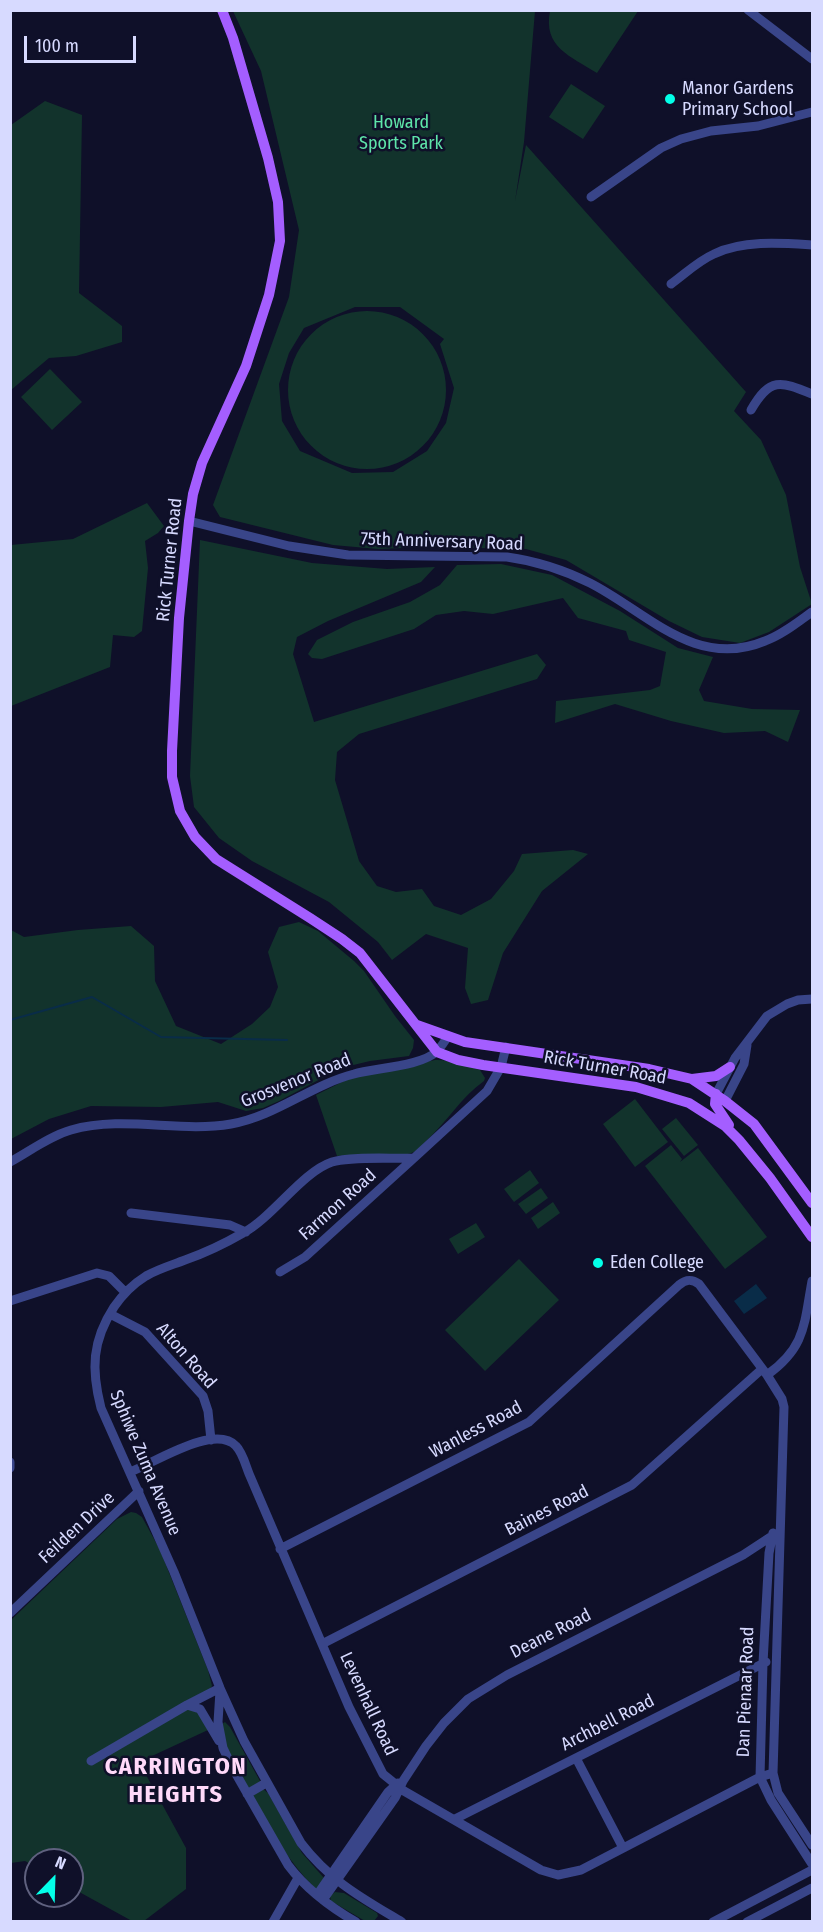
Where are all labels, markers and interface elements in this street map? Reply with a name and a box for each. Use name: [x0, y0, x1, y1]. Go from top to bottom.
scale bar: [27, 24, 140, 62]
text: 100 m: [35, 35, 79, 57]
place label: Manor Gardens Primary School: [682, 78, 794, 121]
marker: Manor Gardens Primary School: [663, 92, 677, 106]
park label: Howard Sports Park: [359, 112, 443, 154]
street label: Rick Turner Road: [153, 497, 187, 623]
street label: 75th Anniversary Road: [360, 528, 524, 556]
street label: Rick Turner Road: [542, 1047, 668, 1089]
street label: Grosvenor Road: [238, 1049, 354, 1113]
street label: Farmon Road: [295, 1165, 381, 1245]
place label: Eden College: [610, 1252, 704, 1274]
marker: Eden College: [591, 1256, 605, 1270]
street label: Alton Road: [151, 1319, 221, 1393]
street label: Sphiwe Zuma Avenue: [105, 1387, 185, 1539]
street label: Wanless Road: [426, 1397, 526, 1463]
street label: Baines Road: [502, 1481, 592, 1541]
street label: Feilden Drive: [35, 1487, 119, 1569]
street label: Deane Road: [507, 1604, 595, 1664]
street label: Dan Pienaar Road: [733, 1626, 759, 1758]
street label: Levenhall Road: [335, 1649, 401, 1759]
street label: Archbell Road: [558, 1690, 658, 1756]
district label: CARRINGTON HEIGHTS: [105, 1753, 247, 1809]
north arrow: [24, 1848, 84, 1908]
text: N: [52, 1852, 69, 1873]

